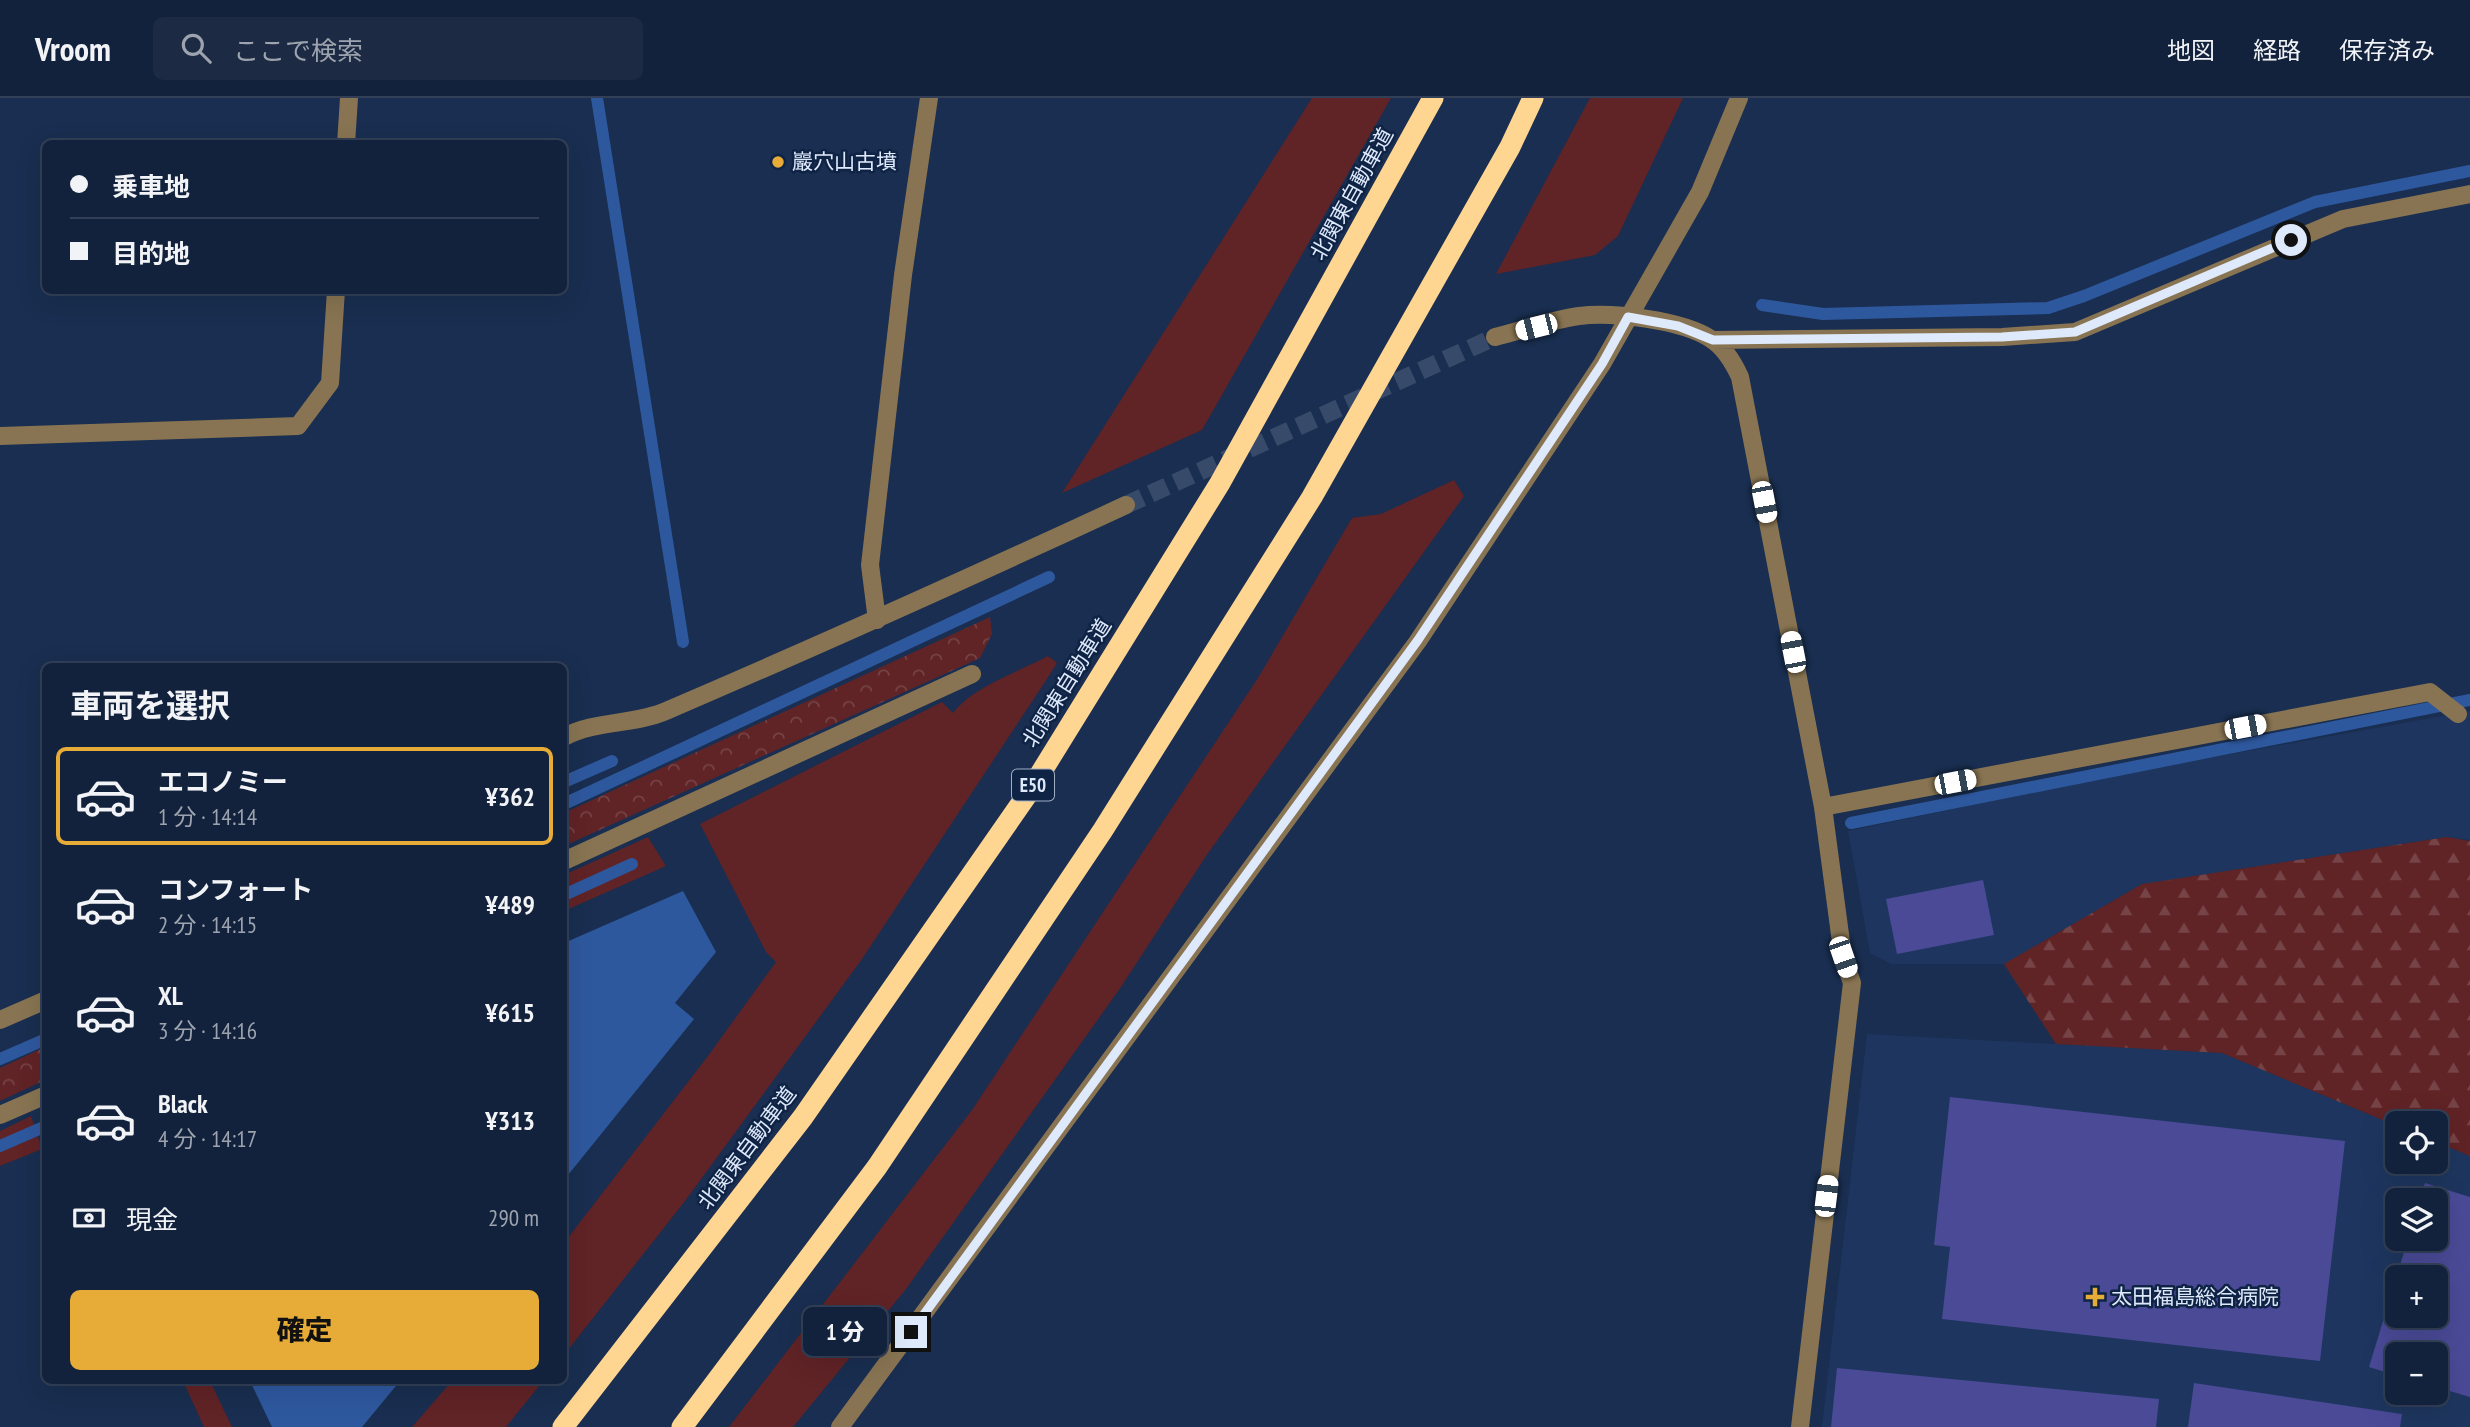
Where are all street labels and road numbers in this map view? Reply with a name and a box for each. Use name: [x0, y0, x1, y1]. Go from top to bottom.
street label: 北関東自動車道: [1304, 123, 1399, 265]
street label: 北関東自動車道: [1016, 613, 1117, 752]
road number: E50: [1012, 770, 1054, 800]
street label: 北関東自動車道: [692, 1081, 802, 1215]

